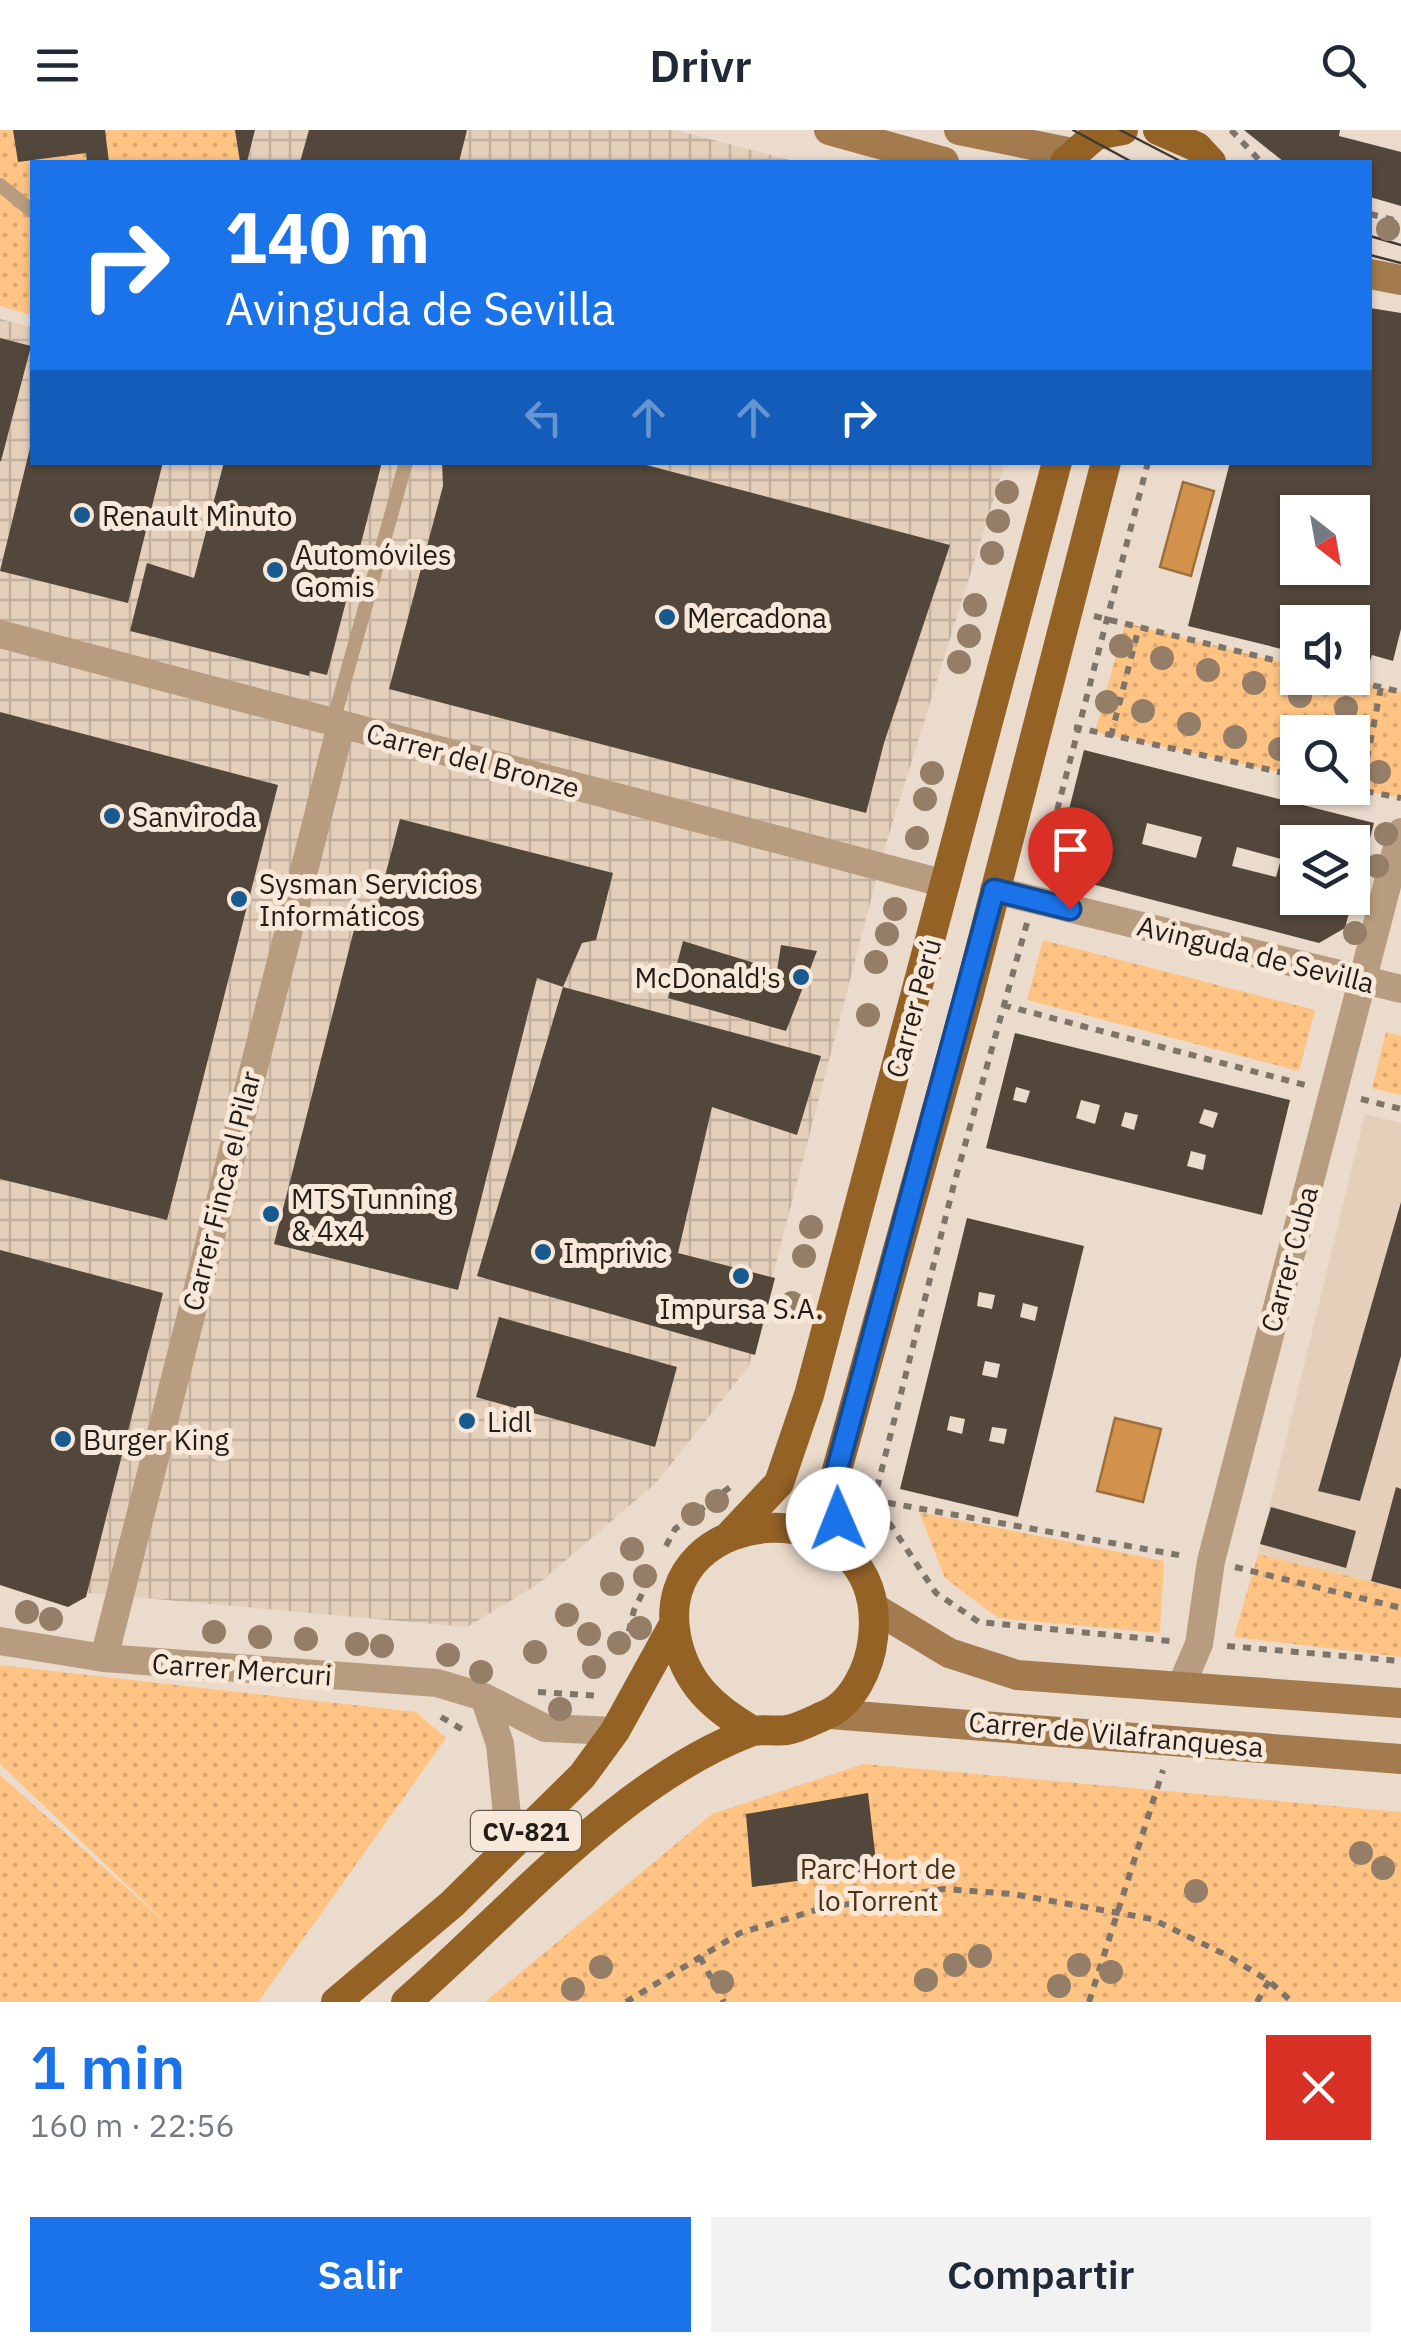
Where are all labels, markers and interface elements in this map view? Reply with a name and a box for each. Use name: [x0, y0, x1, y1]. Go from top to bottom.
text: Drivr: [649, 36, 752, 94]
icon: menu: [30, 38, 85, 93]
icon: search: [1316, 38, 1371, 93]
text: 140 m: [225, 191, 430, 282]
icon: right: [60, 200, 190, 330]
text: Avinguda de Sevilla: [225, 279, 615, 337]
icon: left: [516, 390, 571, 445]
icon: ahead: [621, 390, 676, 445]
icon: ahead: [726, 390, 781, 445]
icon: right: [831, 390, 886, 445]
north arrow: [1280, 495, 1370, 585]
map controls: [1280, 495, 1370, 915]
place label: Renault Minuto: [102, 497, 293, 534]
marker: Renault Minuto: [71, 504, 93, 526]
place label: Automóviles Gomis: [295, 536, 452, 605]
marker: Automóviles Gomis: [264, 559, 286, 581]
place label: Mercadona: [687, 599, 827, 636]
button: sound: [1280, 605, 1370, 695]
marker: Mercadona: [656, 606, 678, 628]
street label: Carrer del Bronze: [362, 714, 584, 806]
button: search: [1280, 715, 1370, 805]
place label: Sanviroda: [132, 798, 257, 835]
marker: Sanviroda: [101, 805, 123, 827]
pin: [1028, 807, 1113, 910]
icon: arrive: [1043, 822, 1098, 877]
button: layers: [1280, 825, 1370, 915]
place label: Sysman Servicios Informáticos: [259, 865, 478, 934]
marker: Sysman Servicios Informáticos: [228, 888, 250, 910]
street label: Avinguda de Sevilla: [1134, 907, 1378, 1001]
street label: Carrer Perú: [877, 934, 949, 1082]
place label: McDonald's: [635, 959, 781, 996]
marker: McDonald's: [790, 966, 812, 988]
street label: Carrer Finca el Pilar: [173, 1067, 269, 1315]
place label: MTS Tunning & 4x4: [291, 1180, 453, 1249]
street label: Carrer Cuba: [1252, 1182, 1326, 1336]
marker: MTS Tunning & 4x4: [260, 1203, 282, 1225]
place label: Imprivic: [563, 1234, 667, 1271]
marker: Imprivic: [532, 1241, 554, 1263]
marker: Impursa S.A.: [730, 1265, 752, 1287]
place label: Impursa S.A.: [659, 1290, 823, 1327]
place label: Lidl: [487, 1403, 532, 1440]
marker: Lidl: [456, 1410, 478, 1432]
place label: Burger King: [83, 1421, 229, 1458]
marker: Burger King: [52, 1428, 74, 1450]
position arrow: [786, 1467, 890, 1571]
street label: Carrer Mercuri: [151, 1644, 333, 1694]
street label: Carrer de Vilafranquesa: [967, 1703, 1265, 1765]
road number: CV-821: [471, 1811, 581, 1851]
park label: Parc Hort de lo Torrent: [800, 1850, 956, 1919]
text: 1 min: [30, 2027, 185, 2106]
button: close: [1266, 2035, 1371, 2140]
text: 160 m · 22:56: [30, 2104, 235, 2146]
button: Salir: [30, 2217, 691, 2332]
button: Compartir: [711, 2217, 1371, 2332]

